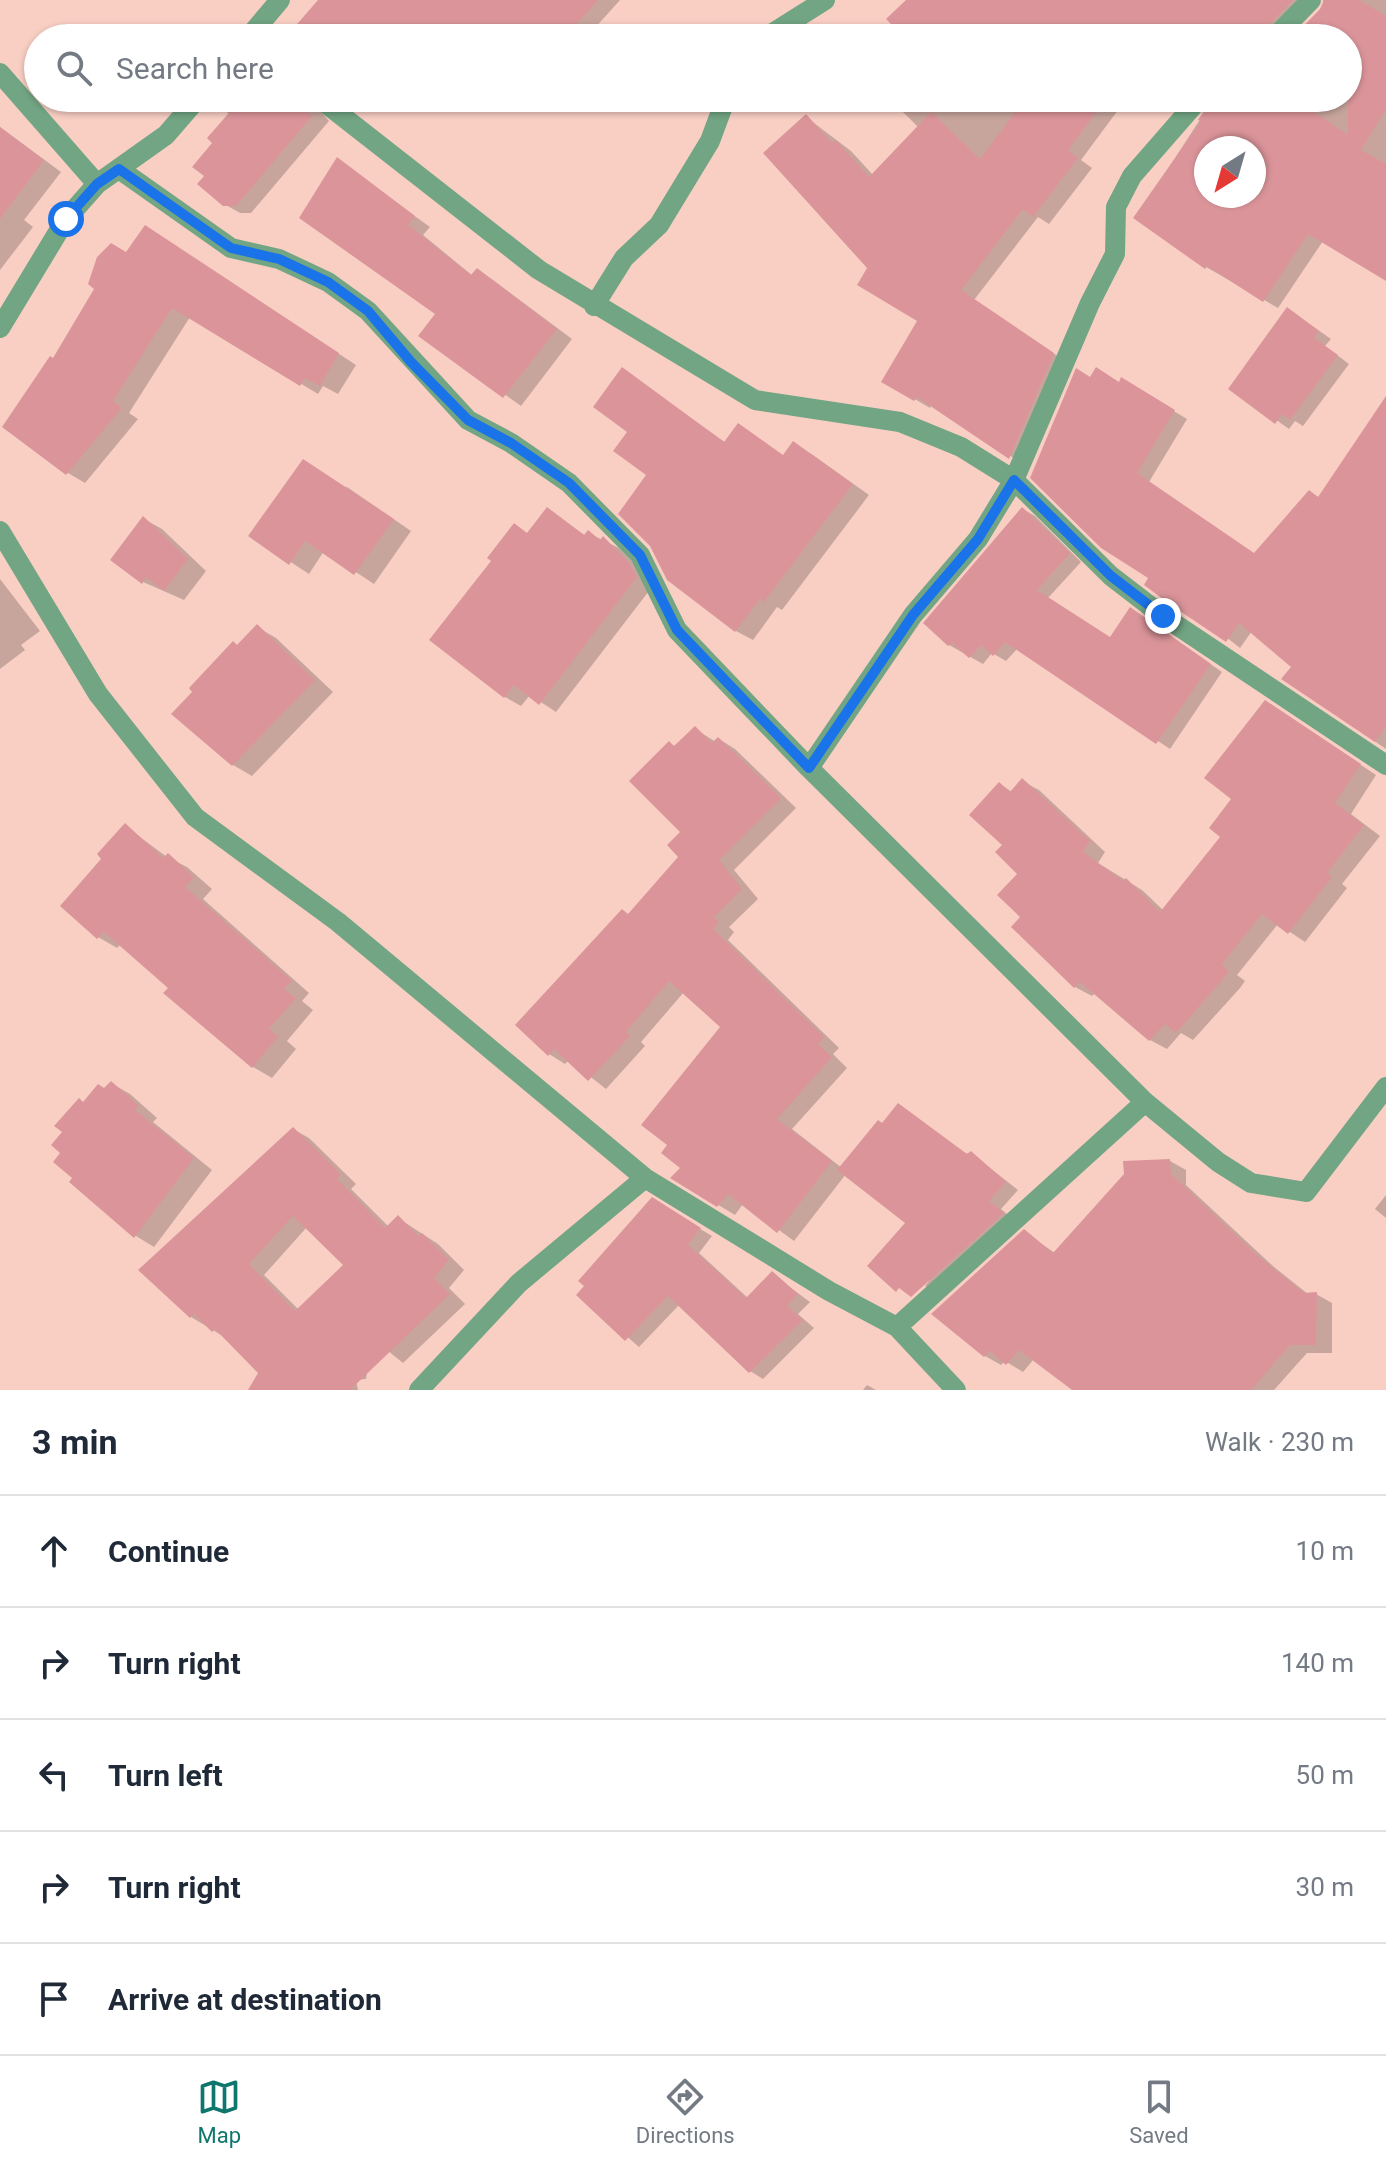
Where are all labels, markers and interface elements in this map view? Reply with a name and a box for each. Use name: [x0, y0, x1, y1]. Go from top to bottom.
search box: [24, 24, 1362, 112]
icon: search: [52, 46, 96, 90]
text: Search here: [116, 51, 274, 86]
north arrow: [1194, 136, 1266, 208]
route start: [48, 201, 84, 237]
route end: [1145, 598, 1181, 634]
text: 3 min: [32, 1422, 117, 1462]
text: Walk · 230 m: [1205, 1427, 1354, 1457]
icon: ahead: [32, 1529, 76, 1573]
text: Continue: [108, 1534, 229, 1569]
text: 10 m: [1296, 1536, 1354, 1566]
icon: right: [32, 1641, 76, 1685]
text: Turn right: [108, 1646, 241, 1681]
text: 140 m: [1281, 1648, 1354, 1678]
icon: left: [32, 1753, 76, 1797]
text: Turn left: [108, 1758, 223, 1793]
text: 50 m: [1296, 1760, 1354, 1790]
icon: right: [32, 1865, 76, 1909]
text: Turn right: [108, 1870, 241, 1905]
text: 30 m: [1296, 1872, 1354, 1902]
icon: arrive: [32, 1977, 76, 2021]
text: Arrive at destination: [108, 1982, 382, 2017]
tab: Map: [197, 2075, 241, 2148]
tab: Directions: [636, 2075, 735, 2148]
tab: Saved: [1129, 2075, 1189, 2148]

